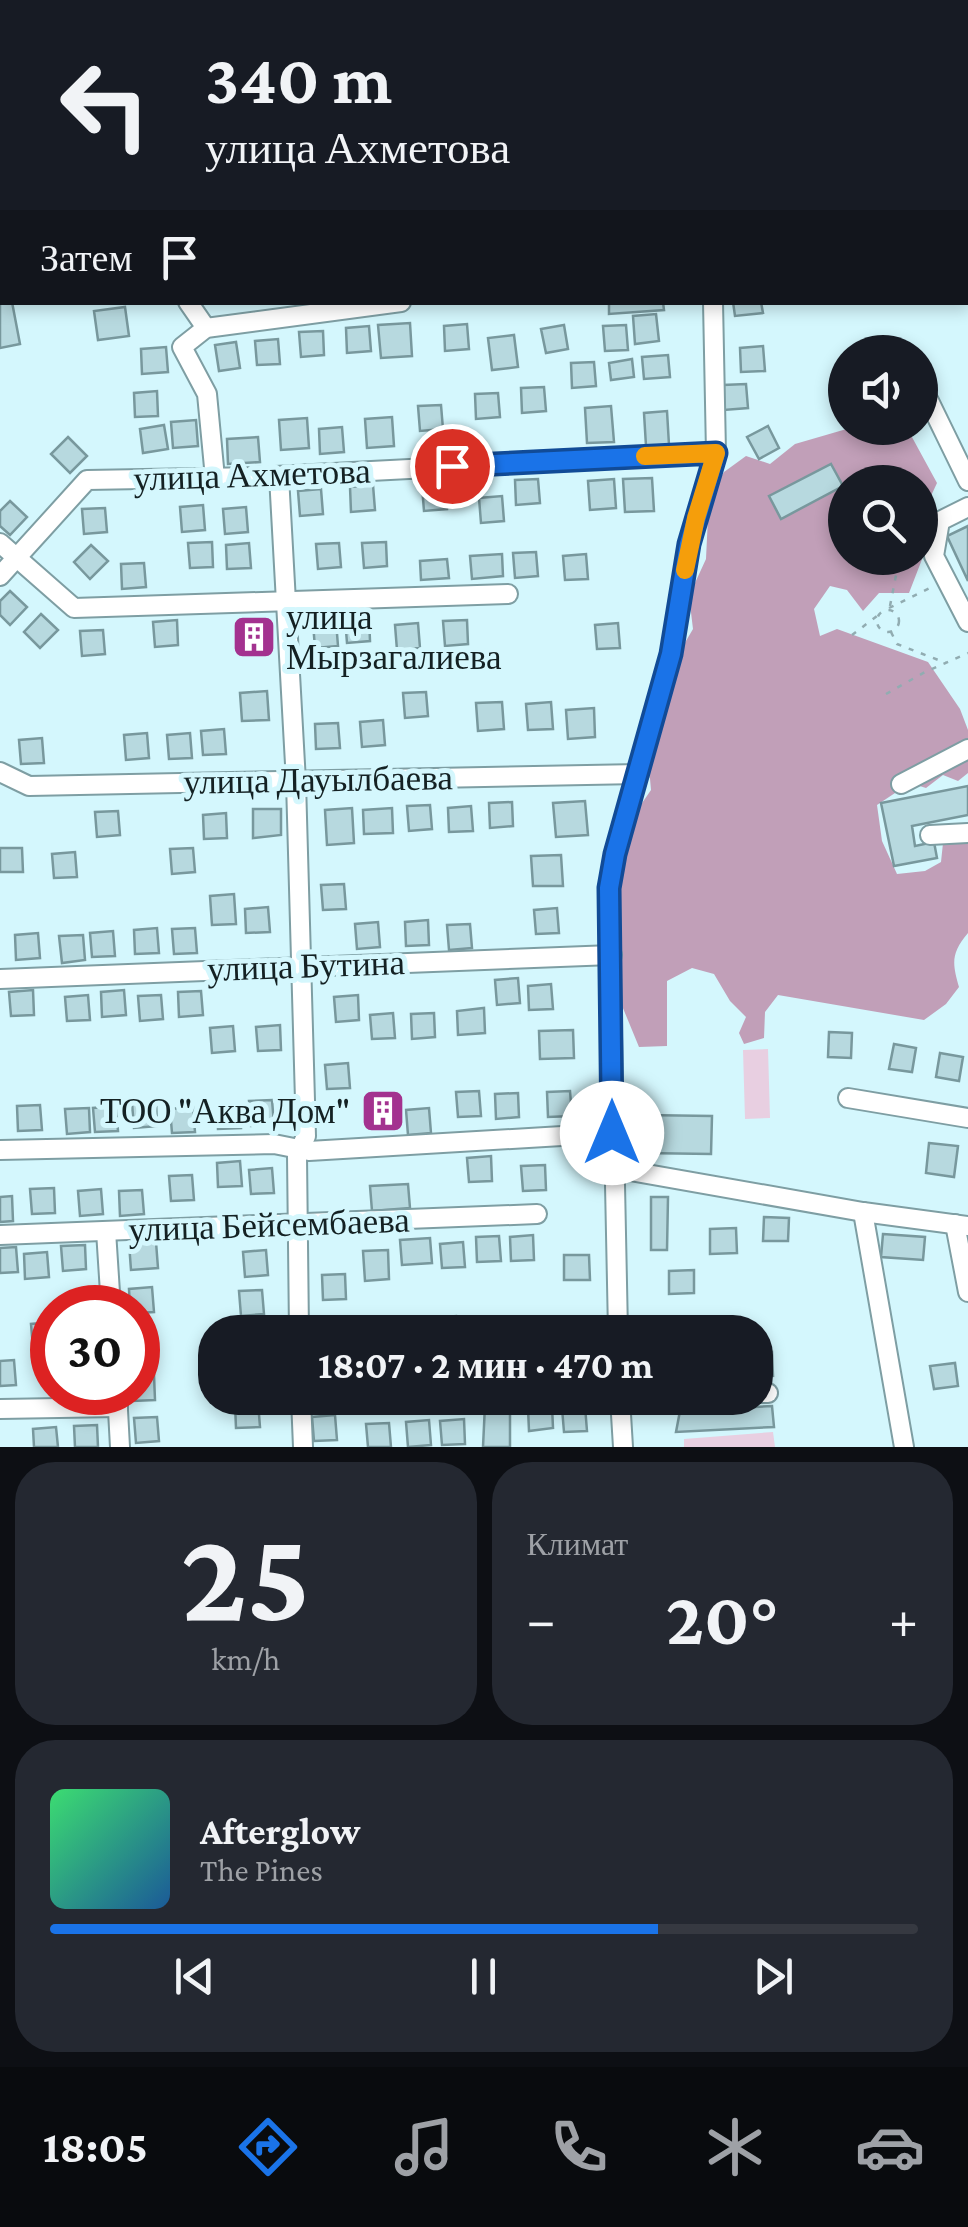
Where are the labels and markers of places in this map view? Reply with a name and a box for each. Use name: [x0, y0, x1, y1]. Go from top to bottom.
pin: [410, 424, 495, 509]
place label: улица Мырзагалиева: [286, 598, 502, 677]
building icon: улица Мырзагалиева: [231, 614, 277, 660]
building icon: ТОО "Аква Дом": [360, 1088, 406, 1134]
place label: ТОО "Аква Дом": [100, 1092, 350, 1131]

